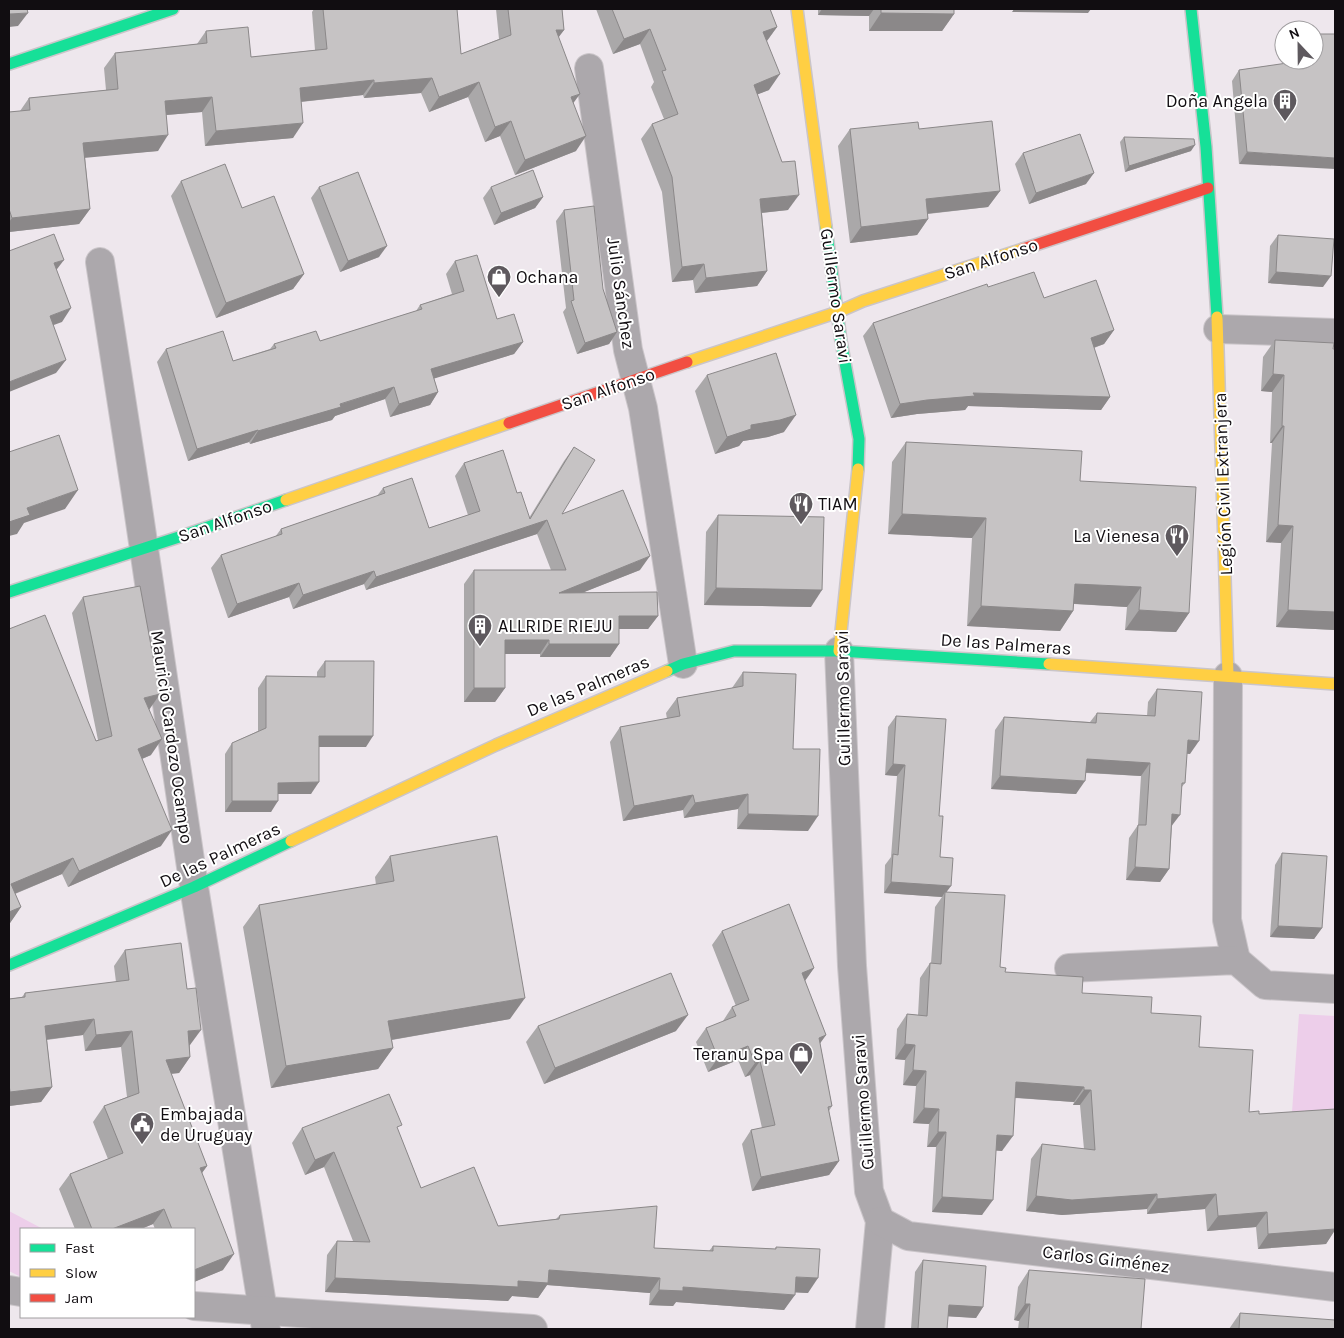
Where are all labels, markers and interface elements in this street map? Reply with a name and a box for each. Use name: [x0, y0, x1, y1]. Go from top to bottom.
north arrow: [1274, 20, 1324, 70]
text: N: [1286, 24, 1302, 43]
building icon: Doña Angela: [1272, 88, 1298, 122]
place label: Doña Angela: [1166, 90, 1268, 112]
street label: Guillermo Saravi: [816, 227, 856, 365]
street label: San Alfonso: [941, 233, 1041, 285]
street label: Julio Sánchez: [602, 236, 640, 350]
shop icon: Ochana: [486, 264, 512, 298]
place label: Ochana: [516, 266, 578, 288]
street label: San Alfonso: [558, 363, 658, 415]
street label: Legión Civil Extranjera: [1209, 392, 1237, 576]
restaurant icon: TIAM: [788, 491, 814, 525]
place label: TIAM: [818, 493, 858, 515]
street label: San Alfonso: [175, 495, 275, 547]
restaurant icon: La Vienesa: [1164, 523, 1190, 557]
place label: La Vienesa: [1073, 525, 1160, 547]
building icon: ALLRIDE RIEJU: [467, 613, 493, 647]
place label: ALLRIDE RIEJU: [498, 615, 613, 637]
street label: De las Palmeras: [940, 628, 1072, 660]
street label: Mauricio Cardozo Ocampo: [146, 629, 198, 845]
street label: Guillermo Saravi: [831, 630, 855, 766]
street label: De las Palmeras: [523, 650, 653, 722]
street label: De las Palmeras: [156, 817, 284, 893]
street label: Guillermo Saravi: [847, 1033, 879, 1171]
shop icon: Teranu Spa: [788, 1041, 814, 1075]
place label: Teranu Spa: [693, 1043, 784, 1065]
place label: Embajada de Uruguay: [160, 1103, 253, 1146]
public building icon: Embajada de Uruguay: [129, 1111, 155, 1145]
legend: [20, 1228, 195, 1318]
text: Fast: [65, 1239, 95, 1257]
street label: Carlos Giménez: [1041, 1240, 1171, 1278]
text: Slow: [65, 1264, 97, 1282]
text: Jam: [65, 1289, 93, 1307]

